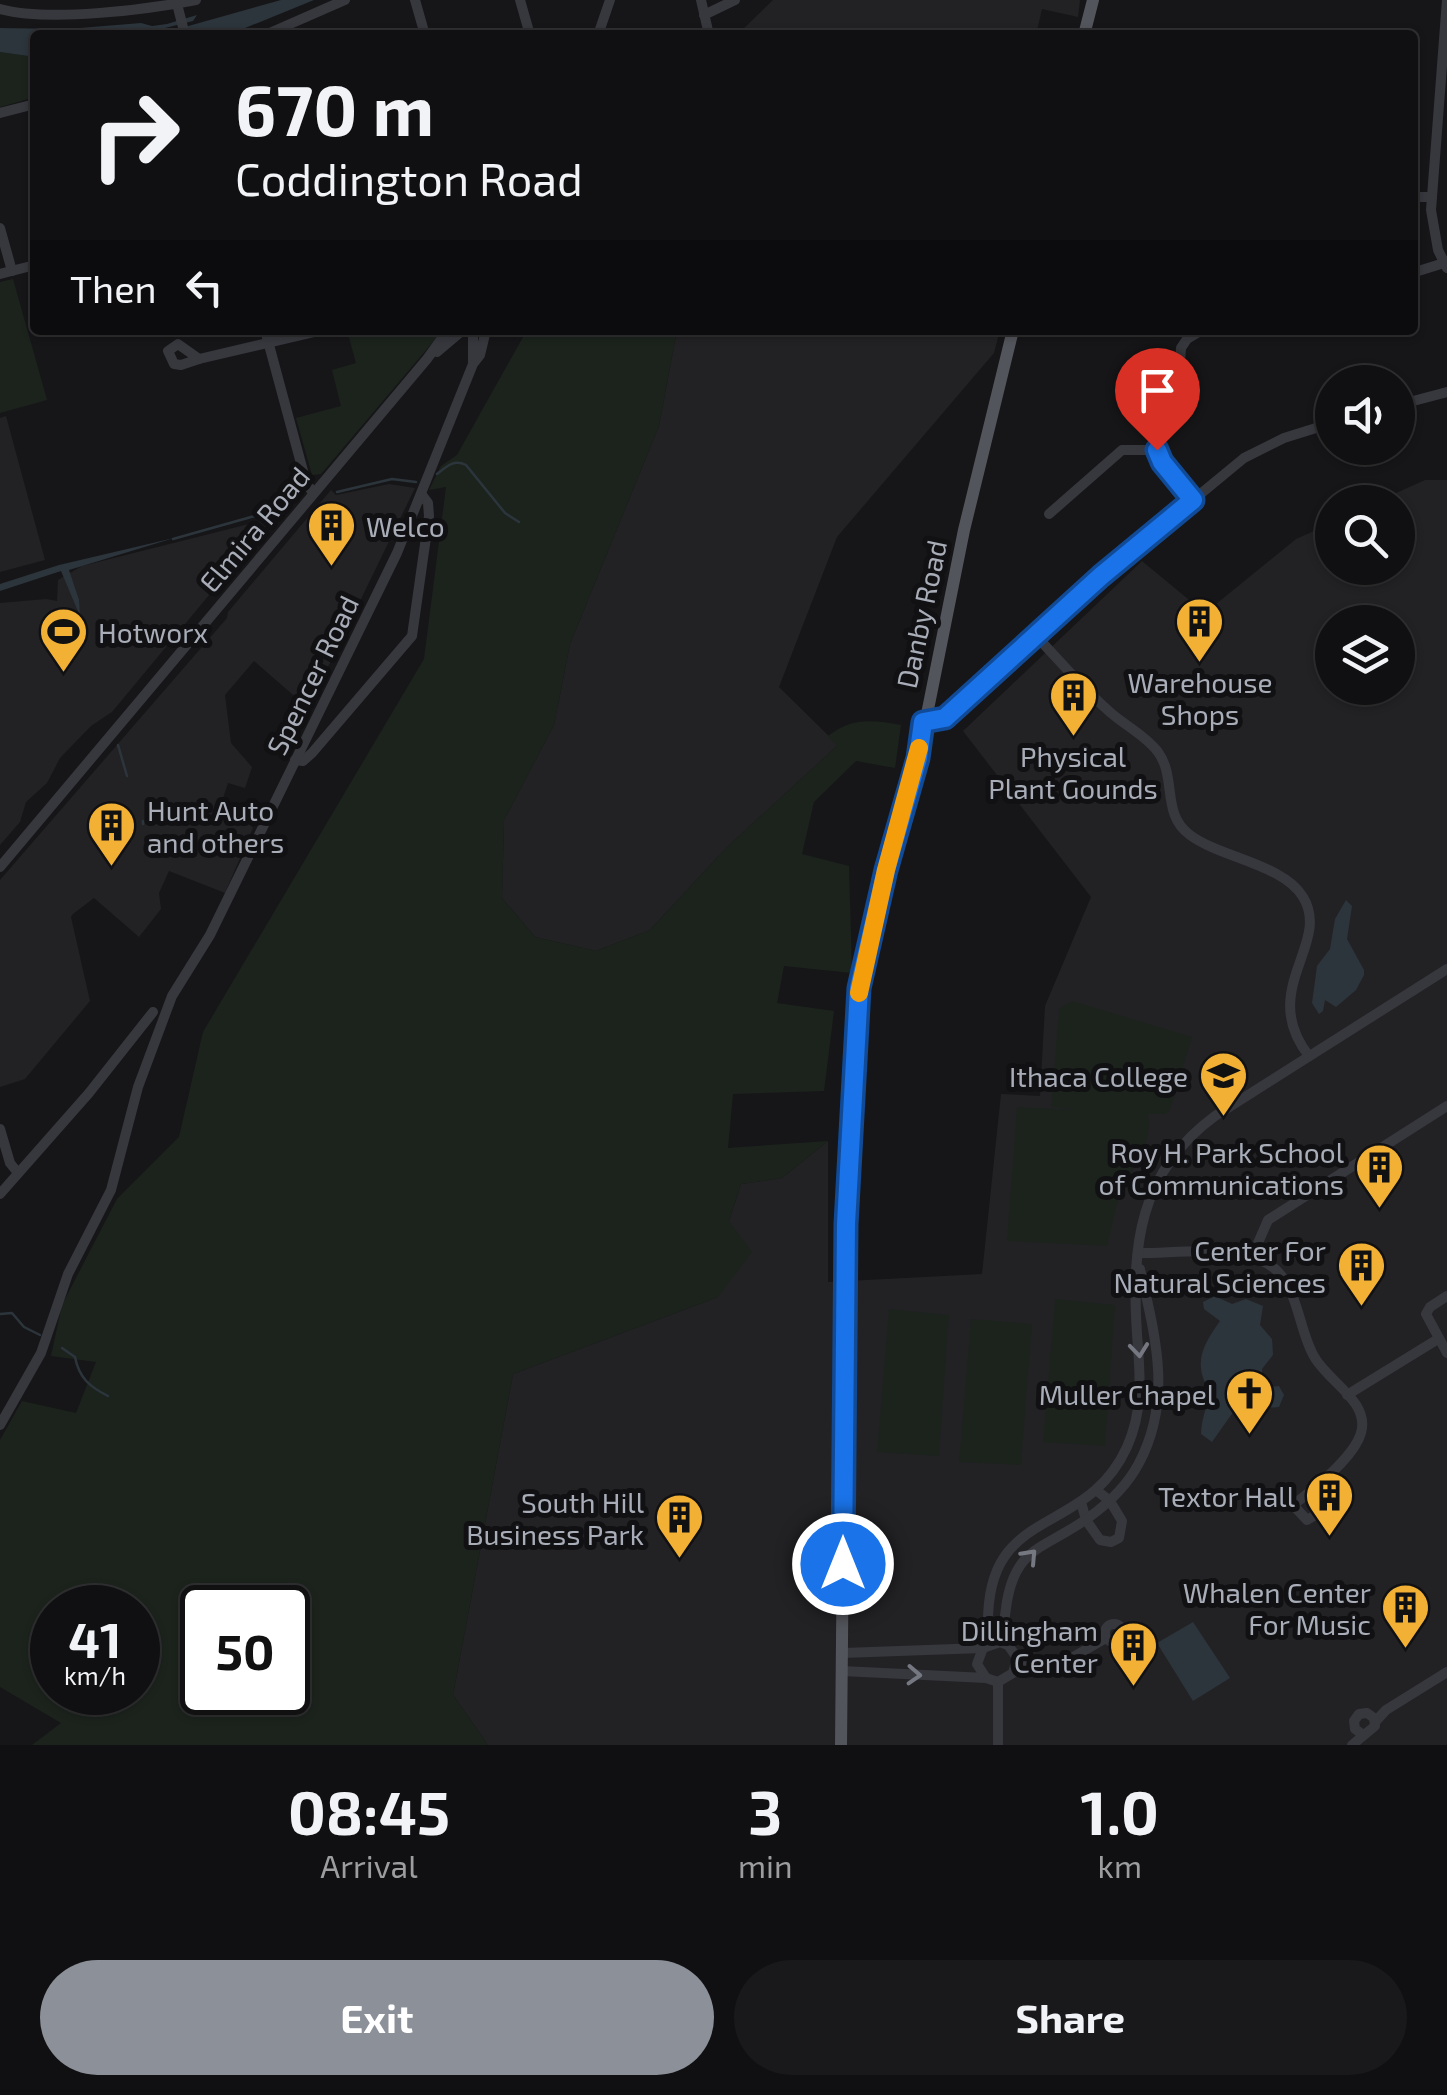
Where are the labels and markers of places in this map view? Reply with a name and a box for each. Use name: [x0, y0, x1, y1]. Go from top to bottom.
pin: [1115, 348, 1200, 451]
building icon: Welco: [305, 500, 357, 568]
place label: Welco: [366, 509, 445, 543]
building icon: Warehouse Shops: [1174, 596, 1226, 664]
sports icon: Hotworx: [37, 606, 89, 674]
place label: Hotworx: [98, 615, 208, 649]
place label: Warehouse Shops: [1128, 665, 1272, 731]
building icon: Physical Plant Gounds: [1047, 670, 1099, 738]
place label: Physical Plant Gounds: [988, 739, 1158, 805]
place label: Hunt Auto and others: [147, 793, 284, 859]
building icon: Hunt Auto and others: [86, 800, 138, 868]
school or university icon: Ithaca College: [1197, 1050, 1249, 1118]
place label: Ithaca College: [1009, 1059, 1188, 1093]
place label: Roy H. Park School of Communications: [1099, 1135, 1345, 1201]
building icon: Roy H. Park School of Communications: [1353, 1142, 1405, 1210]
place label: Center For Natural Sciences: [1113, 1233, 1326, 1299]
building icon: Center For Natural Sciences: [1335, 1240, 1387, 1308]
church icon: Muller Chapel: [1224, 1368, 1276, 1436]
place label: Muller Chapel: [1039, 1377, 1216, 1411]
building icon: Textor Hall: [1304, 1470, 1356, 1538]
place label: Textor Hall: [1158, 1479, 1296, 1513]
place label: South Hill Business Park: [466, 1485, 645, 1551]
building icon: South Hill Business Park: [653, 1492, 705, 1560]
place label: Whalen Center For Music: [1183, 1575, 1371, 1641]
building icon: Whalen Center For Music: [1380, 1582, 1432, 1650]
place label: Dillingham Center: [961, 1613, 1098, 1679]
building icon: Dillingham Center: [1107, 1620, 1159, 1688]

